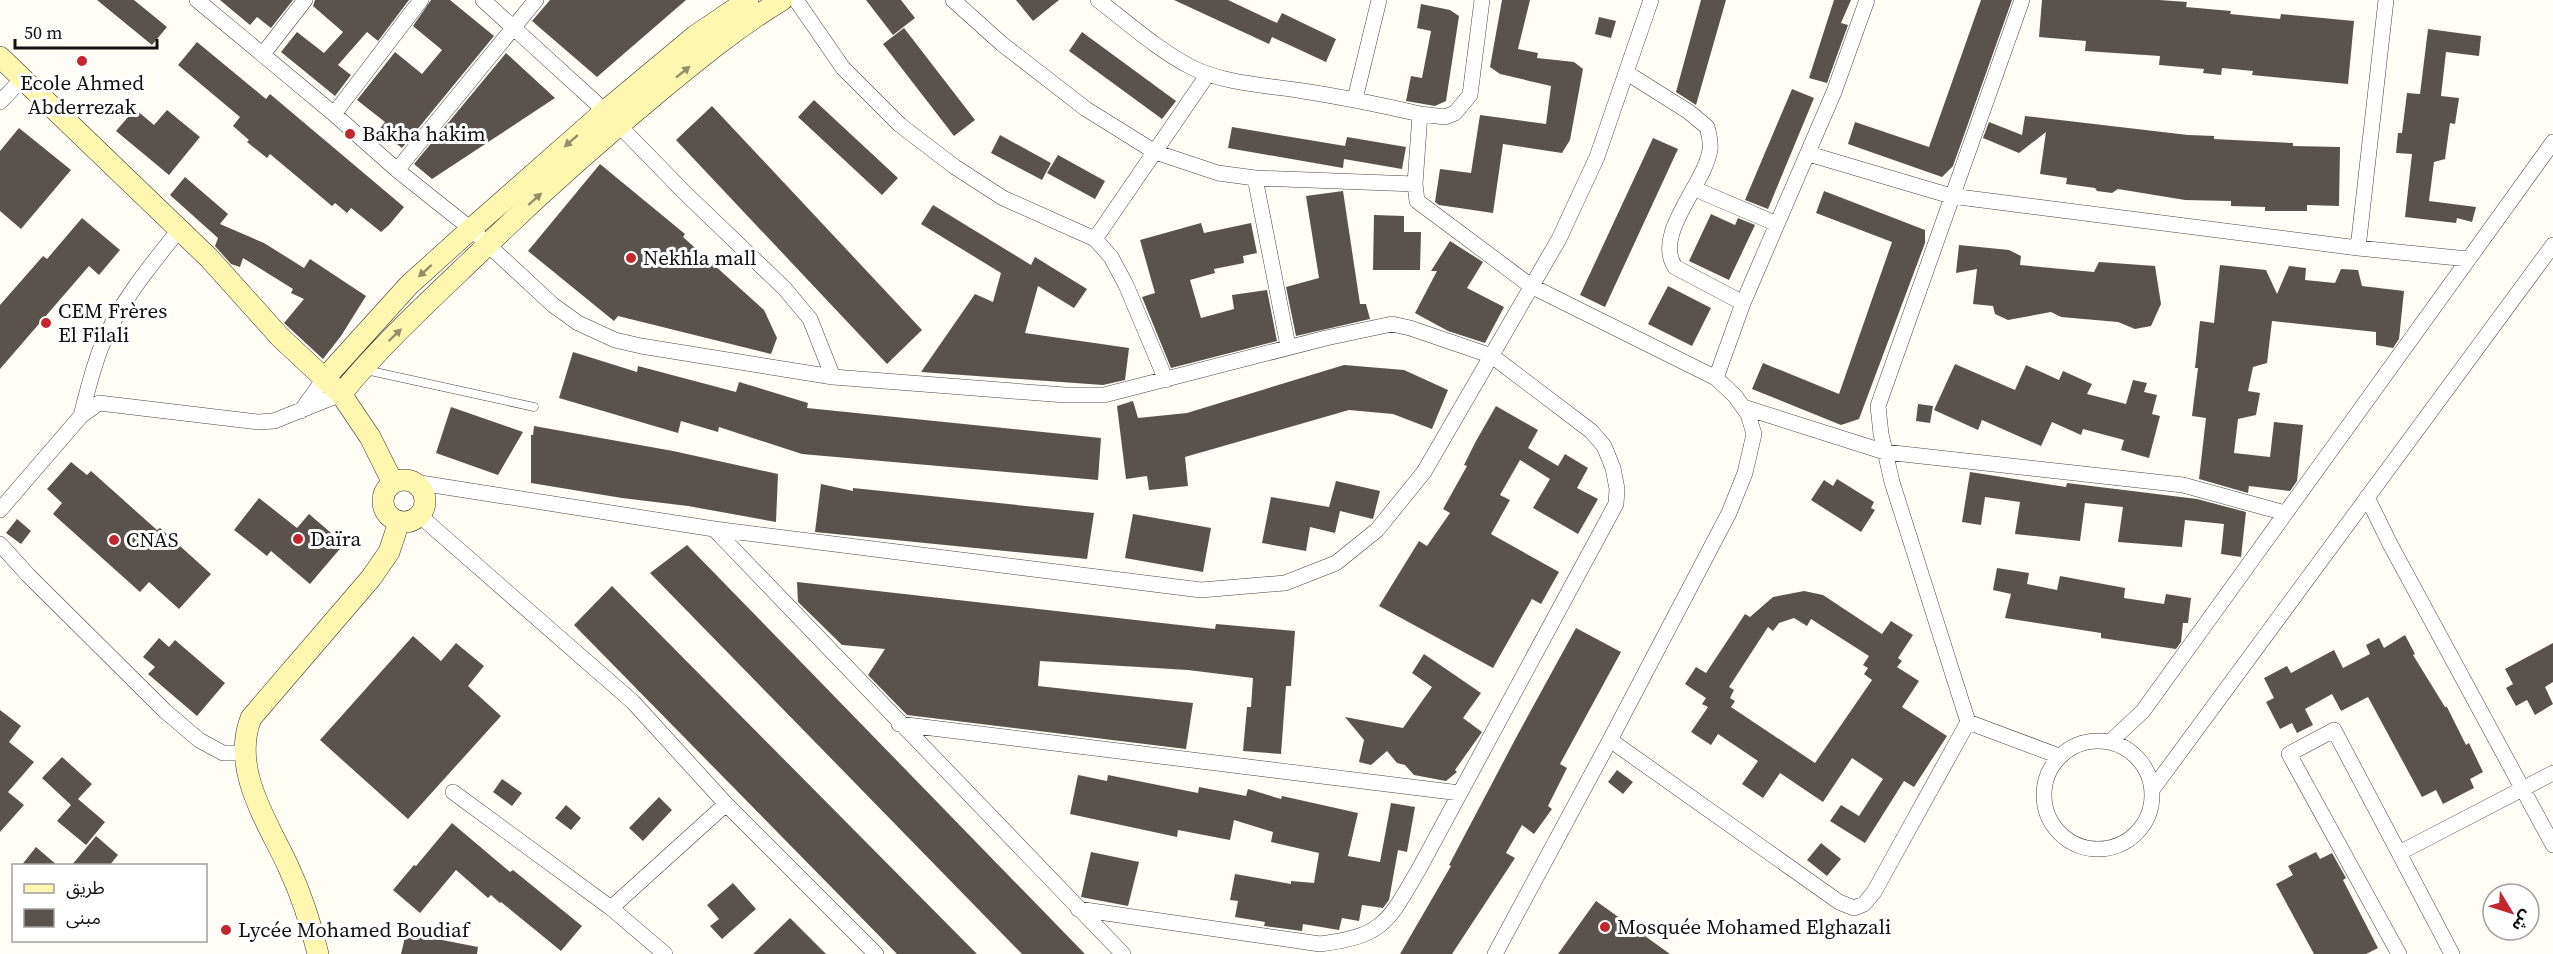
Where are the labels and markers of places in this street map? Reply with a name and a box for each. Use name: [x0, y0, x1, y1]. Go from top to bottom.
marker: Ecole Ahmed Abderrezak: [75, 54, 89, 68]
place label: Ecole Ahmed Abderrezak: [20, 68, 144, 121]
place label: Bakha hakim: [362, 119, 486, 148]
marker: Bakha hakim: [343, 127, 357, 141]
place label: Nekhla mall: [643, 243, 757, 272]
marker: Nekhla mall: [624, 251, 638, 265]
place label: CEM Frères El Filali: [58, 296, 167, 349]
marker: CEM Frères El Filali: [39, 316, 53, 330]
place label: Daïra: [310, 524, 362, 553]
place label: CNAS: [126, 525, 179, 554]
marker: Daïra: [291, 532, 305, 546]
marker: CNAS: [107, 533, 121, 547]
place label: Mosquée Mohamed Elghazali: [1617, 912, 1891, 941]
place label: Lycée Mohamed Boudiaf: [238, 915, 471, 944]
marker: Mosquée Mohamed Elghazali: [1598, 920, 1612, 934]
marker: Lycée Mohamed Boudiaf: [219, 923, 233, 937]

